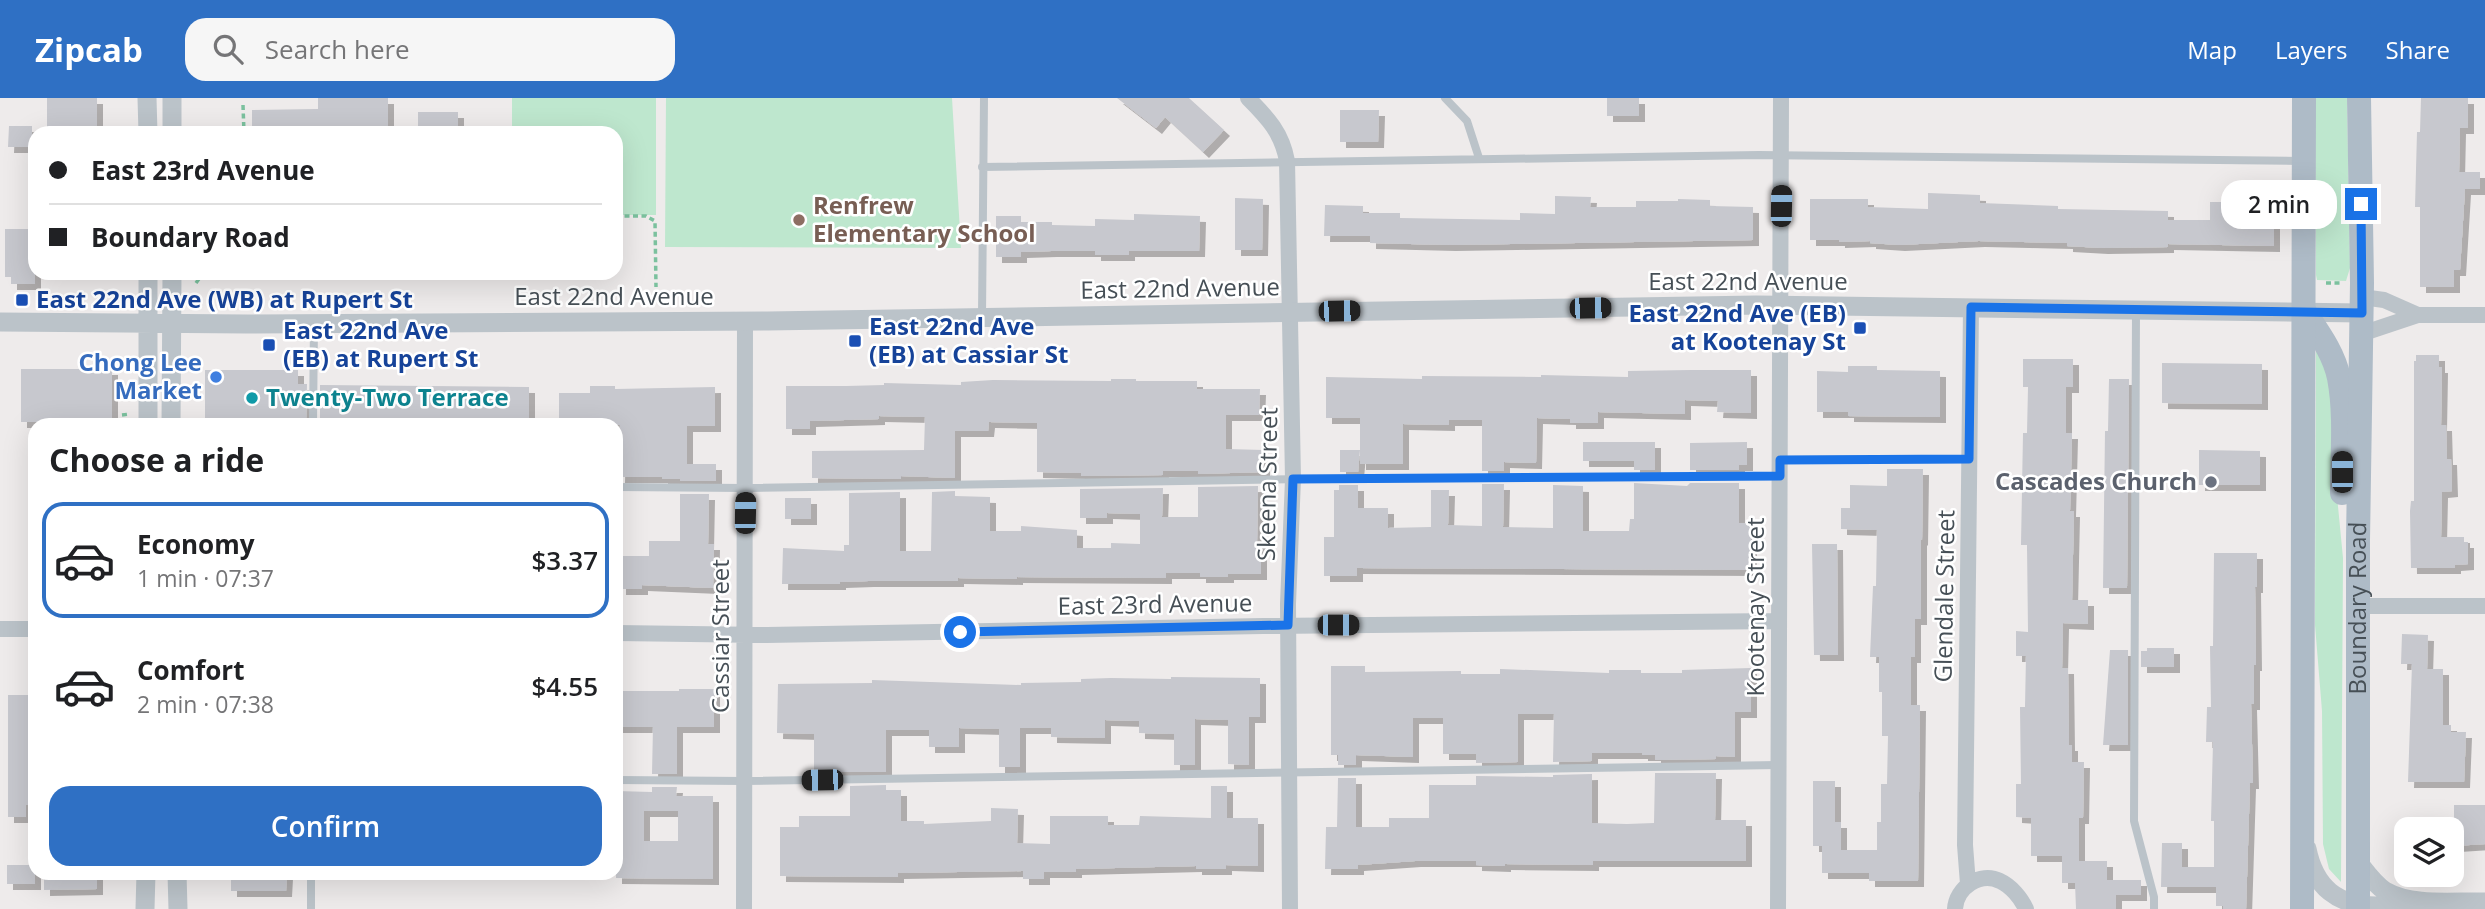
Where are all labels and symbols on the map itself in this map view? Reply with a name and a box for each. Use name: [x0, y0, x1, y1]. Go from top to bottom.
callout: 2 min: [2221, 180, 2336, 228]
car: [1771, 185, 1792, 227]
place label: Renfrew Elementary School: [813, 188, 1036, 249]
route end: [2345, 188, 2377, 220]
marker: Renfrew Elementary School: [791, 212, 807, 228]
street label: East 22nd Avenue: [1648, 264, 1848, 297]
street label: East 22nd Avenue: [1080, 269, 1280, 306]
street label: East 22nd Avenue: [514, 279, 714, 312]
place label: East 22nd Ave (WB) at Rupert St: [36, 282, 413, 315]
marker: East 22nd Ave (WB) at Rupert St: [14, 292, 30, 308]
place label: East 22nd Ave (EB) at Kootenay St: [1628, 296, 1846, 357]
car: [1569, 297, 1612, 319]
car: [1318, 300, 1361, 322]
place label: East 22nd Ave (EB) at Cassiar St: [869, 309, 1068, 370]
place label: East 22nd Ave (EB) at Rupert St: [283, 313, 478, 374]
marker: East 22nd Ave (EB) at Kootenay St: [1852, 320, 1868, 336]
marker: East 22nd Ave (EB) at Cassiar St: [847, 333, 863, 349]
marker: East 22nd Ave (EB) at Rupert St: [261, 337, 277, 353]
place label: Chong Lee Market: [79, 345, 202, 406]
marker: Chong Lee Market: [208, 369, 224, 385]
place label: Twenty-Two Terrace: [266, 380, 509, 413]
marker: Twenty-Two Terrace: [244, 390, 260, 406]
street label: Skeena Street: [1249, 407, 1284, 561]
car: [2332, 451, 2353, 493]
place label: Cascades Church: [1995, 464, 2197, 497]
marker: Cascades Church: [2203, 474, 2219, 490]
car: [735, 492, 756, 534]
street label: Glendale Street: [1925, 509, 1962, 683]
street label: Kootenay Street: [1738, 518, 1771, 696]
street label: Boundary Road: [2340, 521, 2373, 694]
street label: Cassiar Street: [703, 559, 736, 713]
street label: East 23rd Avenue: [1057, 585, 1253, 622]
car: [1318, 615, 1360, 636]
route start: [944, 616, 976, 648]
car: [801, 769, 844, 791]

